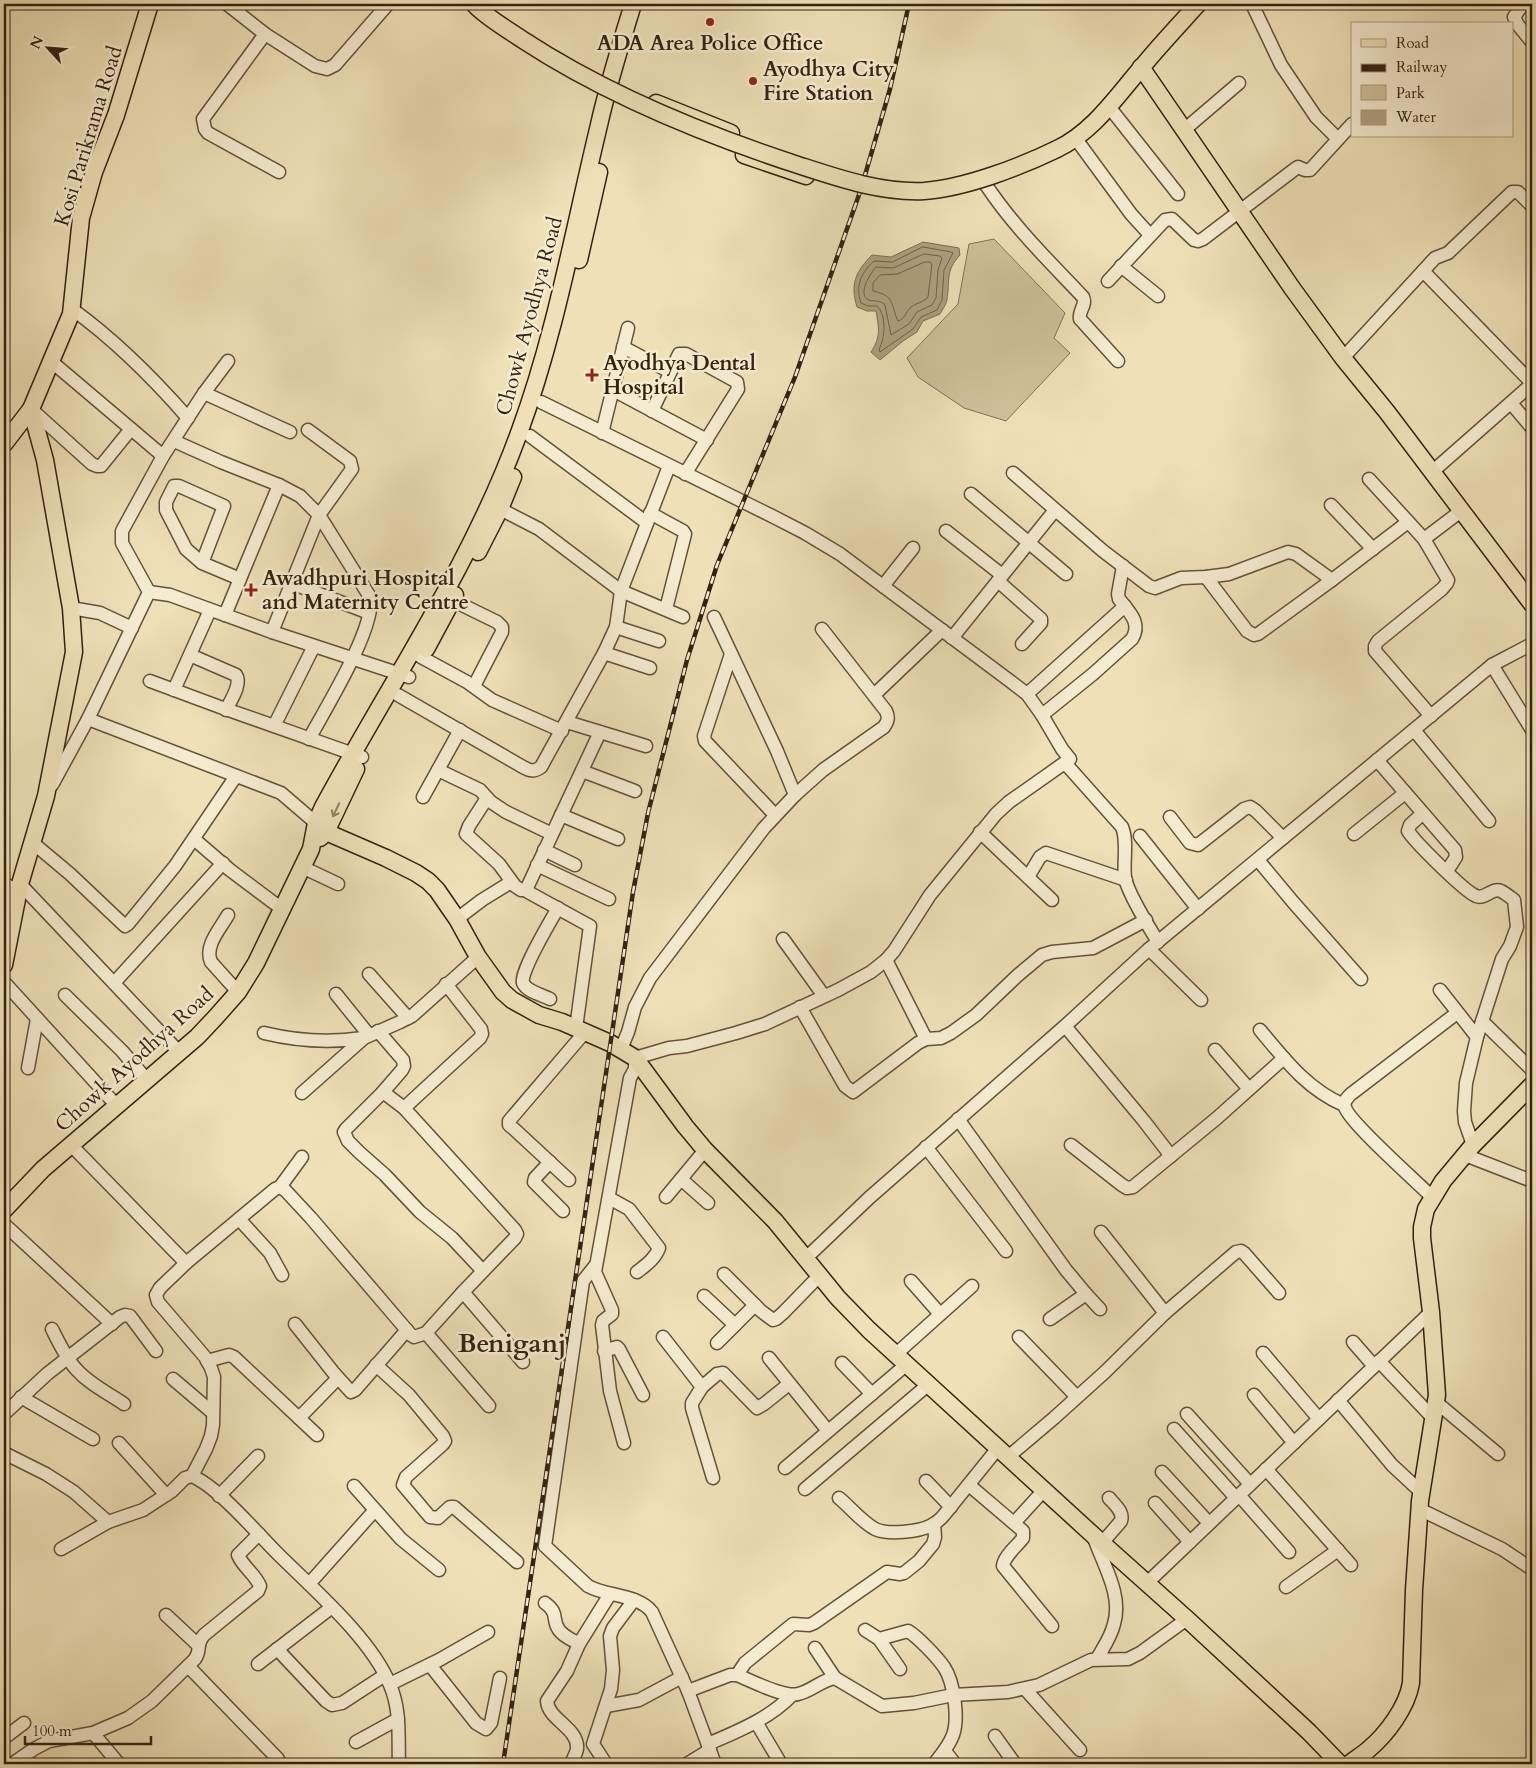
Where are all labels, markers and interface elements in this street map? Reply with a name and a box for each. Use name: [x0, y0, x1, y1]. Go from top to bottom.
marker: ADA Area Police Office: [704, 16, 716, 28]
north arrow: [22, 22, 72, 72]
legend: [1351, 22, 1514, 138]
place label: ADA Area Police Office: [597, 29, 823, 58]
text: N: [26, 33, 48, 52]
text: Road: [1396, 33, 1429, 53]
street label: Kosi Parikrama Road: [47, 42, 130, 230]
place label: Ayodhya City Fire Station: [763, 55, 894, 108]
text: Railway: [1396, 57, 1447, 77]
marker: Ayodhya City Fire Station: [747, 75, 759, 87]
text: Park: [1396, 83, 1425, 103]
text: Water: [1395, 107, 1437, 127]
street label: Chowk Ayodhya Road: [489, 214, 570, 419]
place label: Ayodhya Dental Hospital: [603, 349, 756, 402]
marker: Ayodhya Dental Hospital: [585, 368, 599, 382]
place label: Awadhpuri Hospital and Maternity Centre: [262, 564, 469, 617]
marker: Awadhpuri Hospital and Maternity Centre: [244, 583, 258, 597]
one-way arrow: [331, 802, 340, 817]
street label: Chowk Ayodhya Road: [49, 980, 220, 1139]
district label: Beniganj: [458, 1326, 566, 1361]
scale bar: [25, 1713, 151, 1745]
text: 100 m: [32, 1721, 72, 1741]

